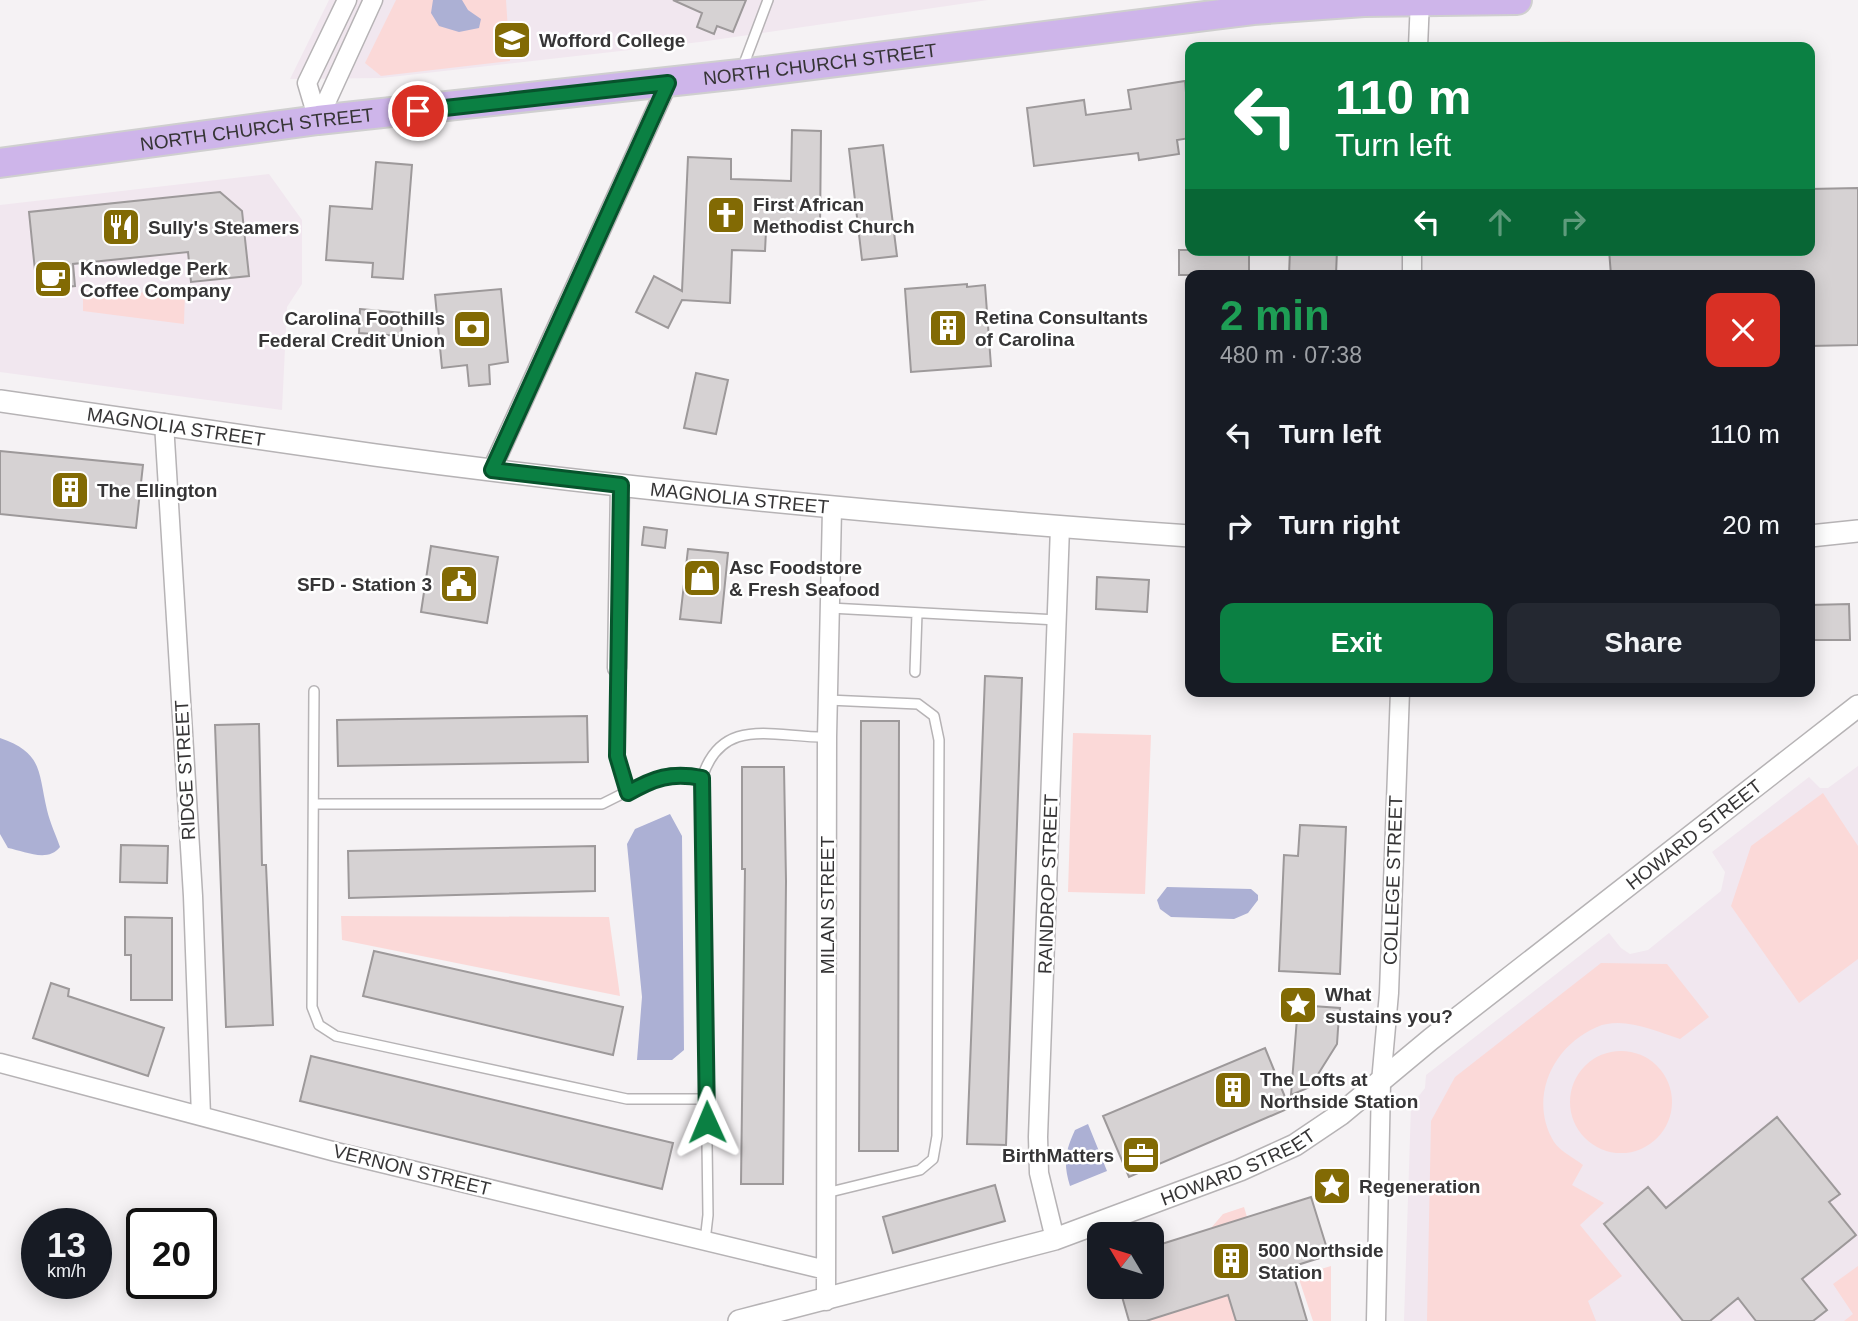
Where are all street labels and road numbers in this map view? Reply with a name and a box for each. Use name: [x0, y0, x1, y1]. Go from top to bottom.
street label: NORTH CHURCH STREET: [702, 39, 938, 88]
street label: NORTH CHURCH STREET: [139, 103, 375, 154]
street label: MAGNOLIA STREET: [86, 403, 267, 450]
street label: MAGNOLIA STREET: [649, 478, 830, 517]
street label: RIDGE STREET: [171, 699, 199, 841]
street label: HOWARD STREET: [1622, 775, 1766, 894]
street label: RAINDROP STREET: [1034, 793, 1062, 974]
street label: COLLEGE STREET: [1380, 794, 1406, 965]
street label: MILAN STREET: [817, 835, 838, 974]
street label: HOWARD STREET: [1158, 1124, 1319, 1209]
street label: VERNON STREET: [331, 1140, 493, 1200]

